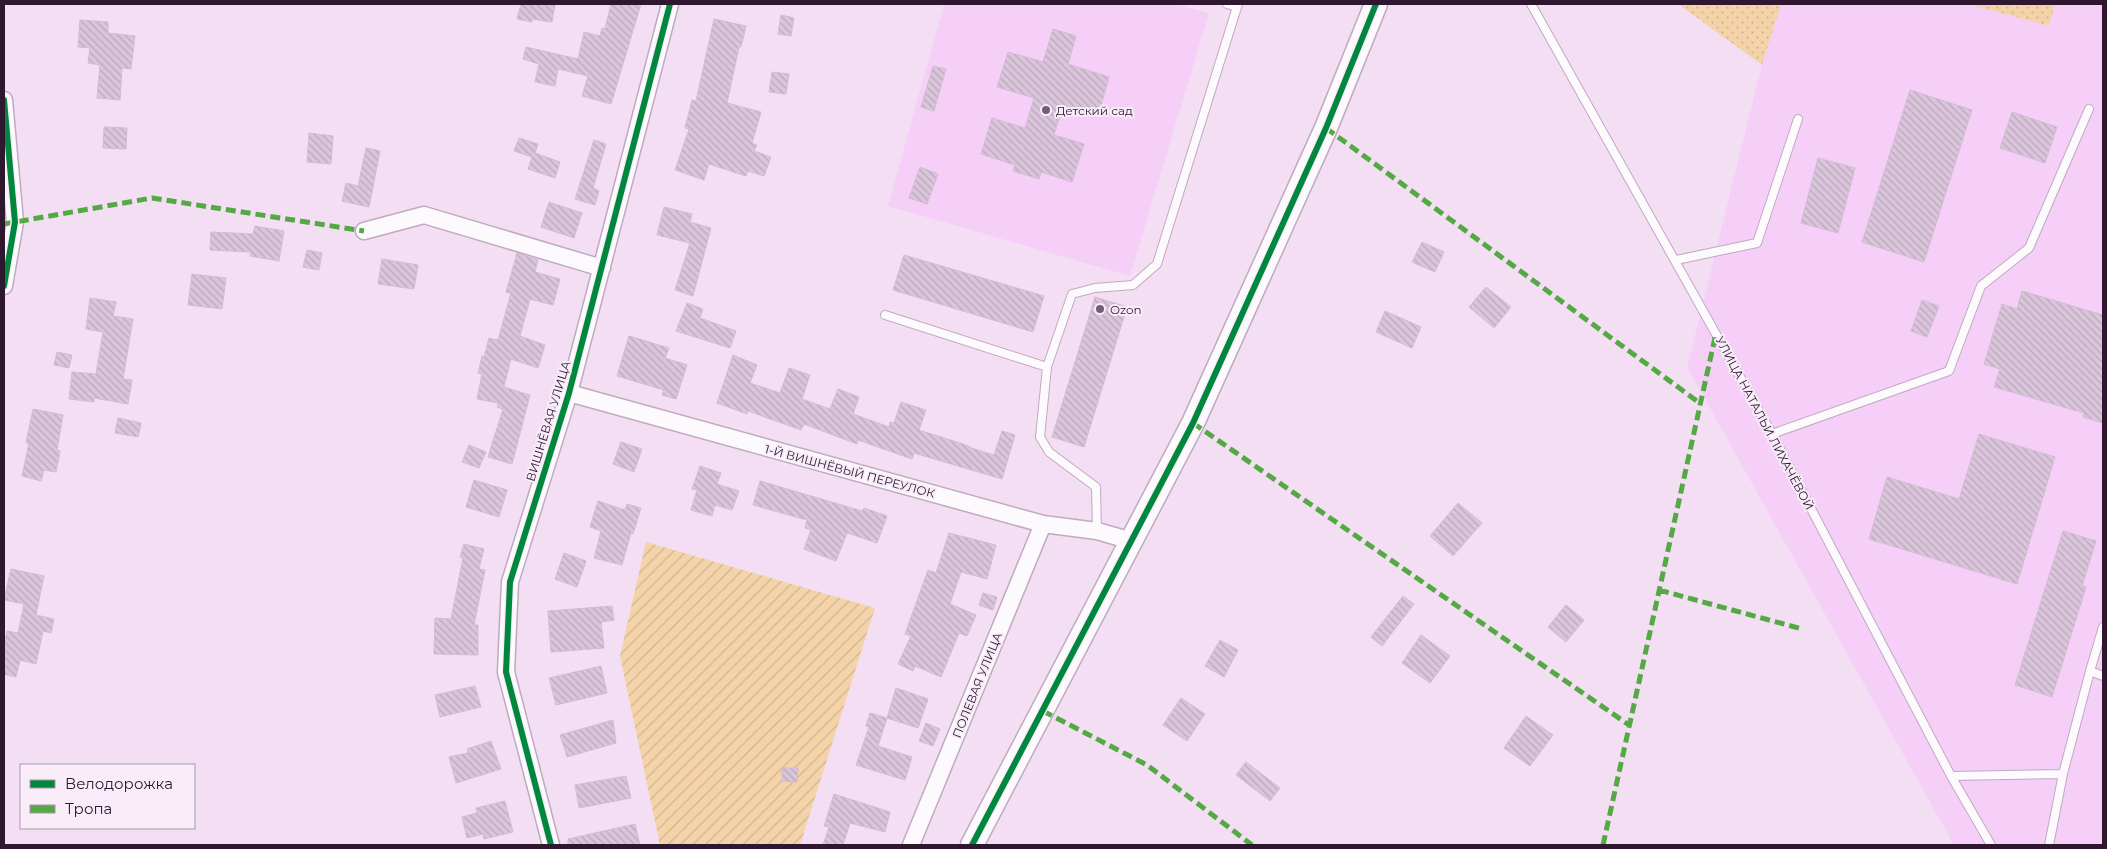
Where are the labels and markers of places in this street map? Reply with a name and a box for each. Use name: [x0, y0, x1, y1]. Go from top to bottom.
place label: Детский сад: [1056, 103, 1133, 118]
marker: Детский сад: [1040, 104, 1052, 116]
place label: Ozon: [1110, 302, 1142, 317]
marker: Ozon: [1094, 303, 1106, 315]

